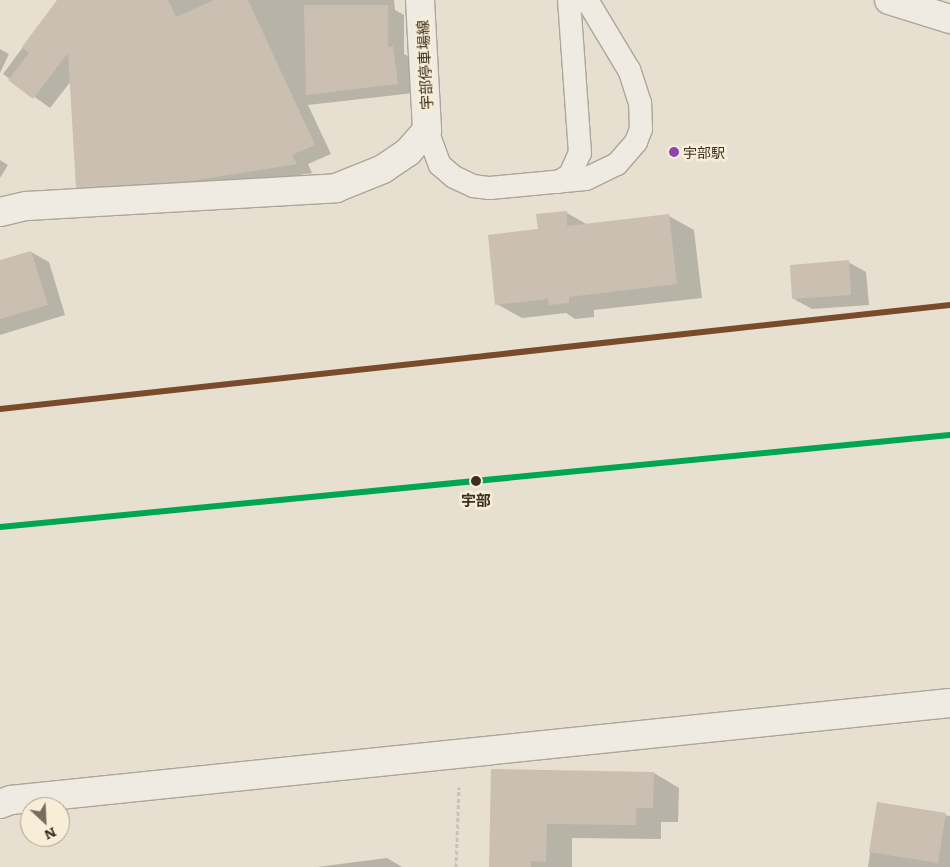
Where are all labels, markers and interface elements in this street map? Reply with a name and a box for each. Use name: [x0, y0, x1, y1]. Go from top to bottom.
street label: 宇部停車場線: [413, 20, 435, 110]
place label: 宇部駅: [683, 144, 725, 160]
marker: 宇部駅: [669, 147, 679, 157]
marker: 宇部: [468, 473, 484, 489]
place label: 宇部: [461, 491, 491, 509]
north arrow: [20, 797, 70, 847]
text: N: [41, 823, 60, 846]

